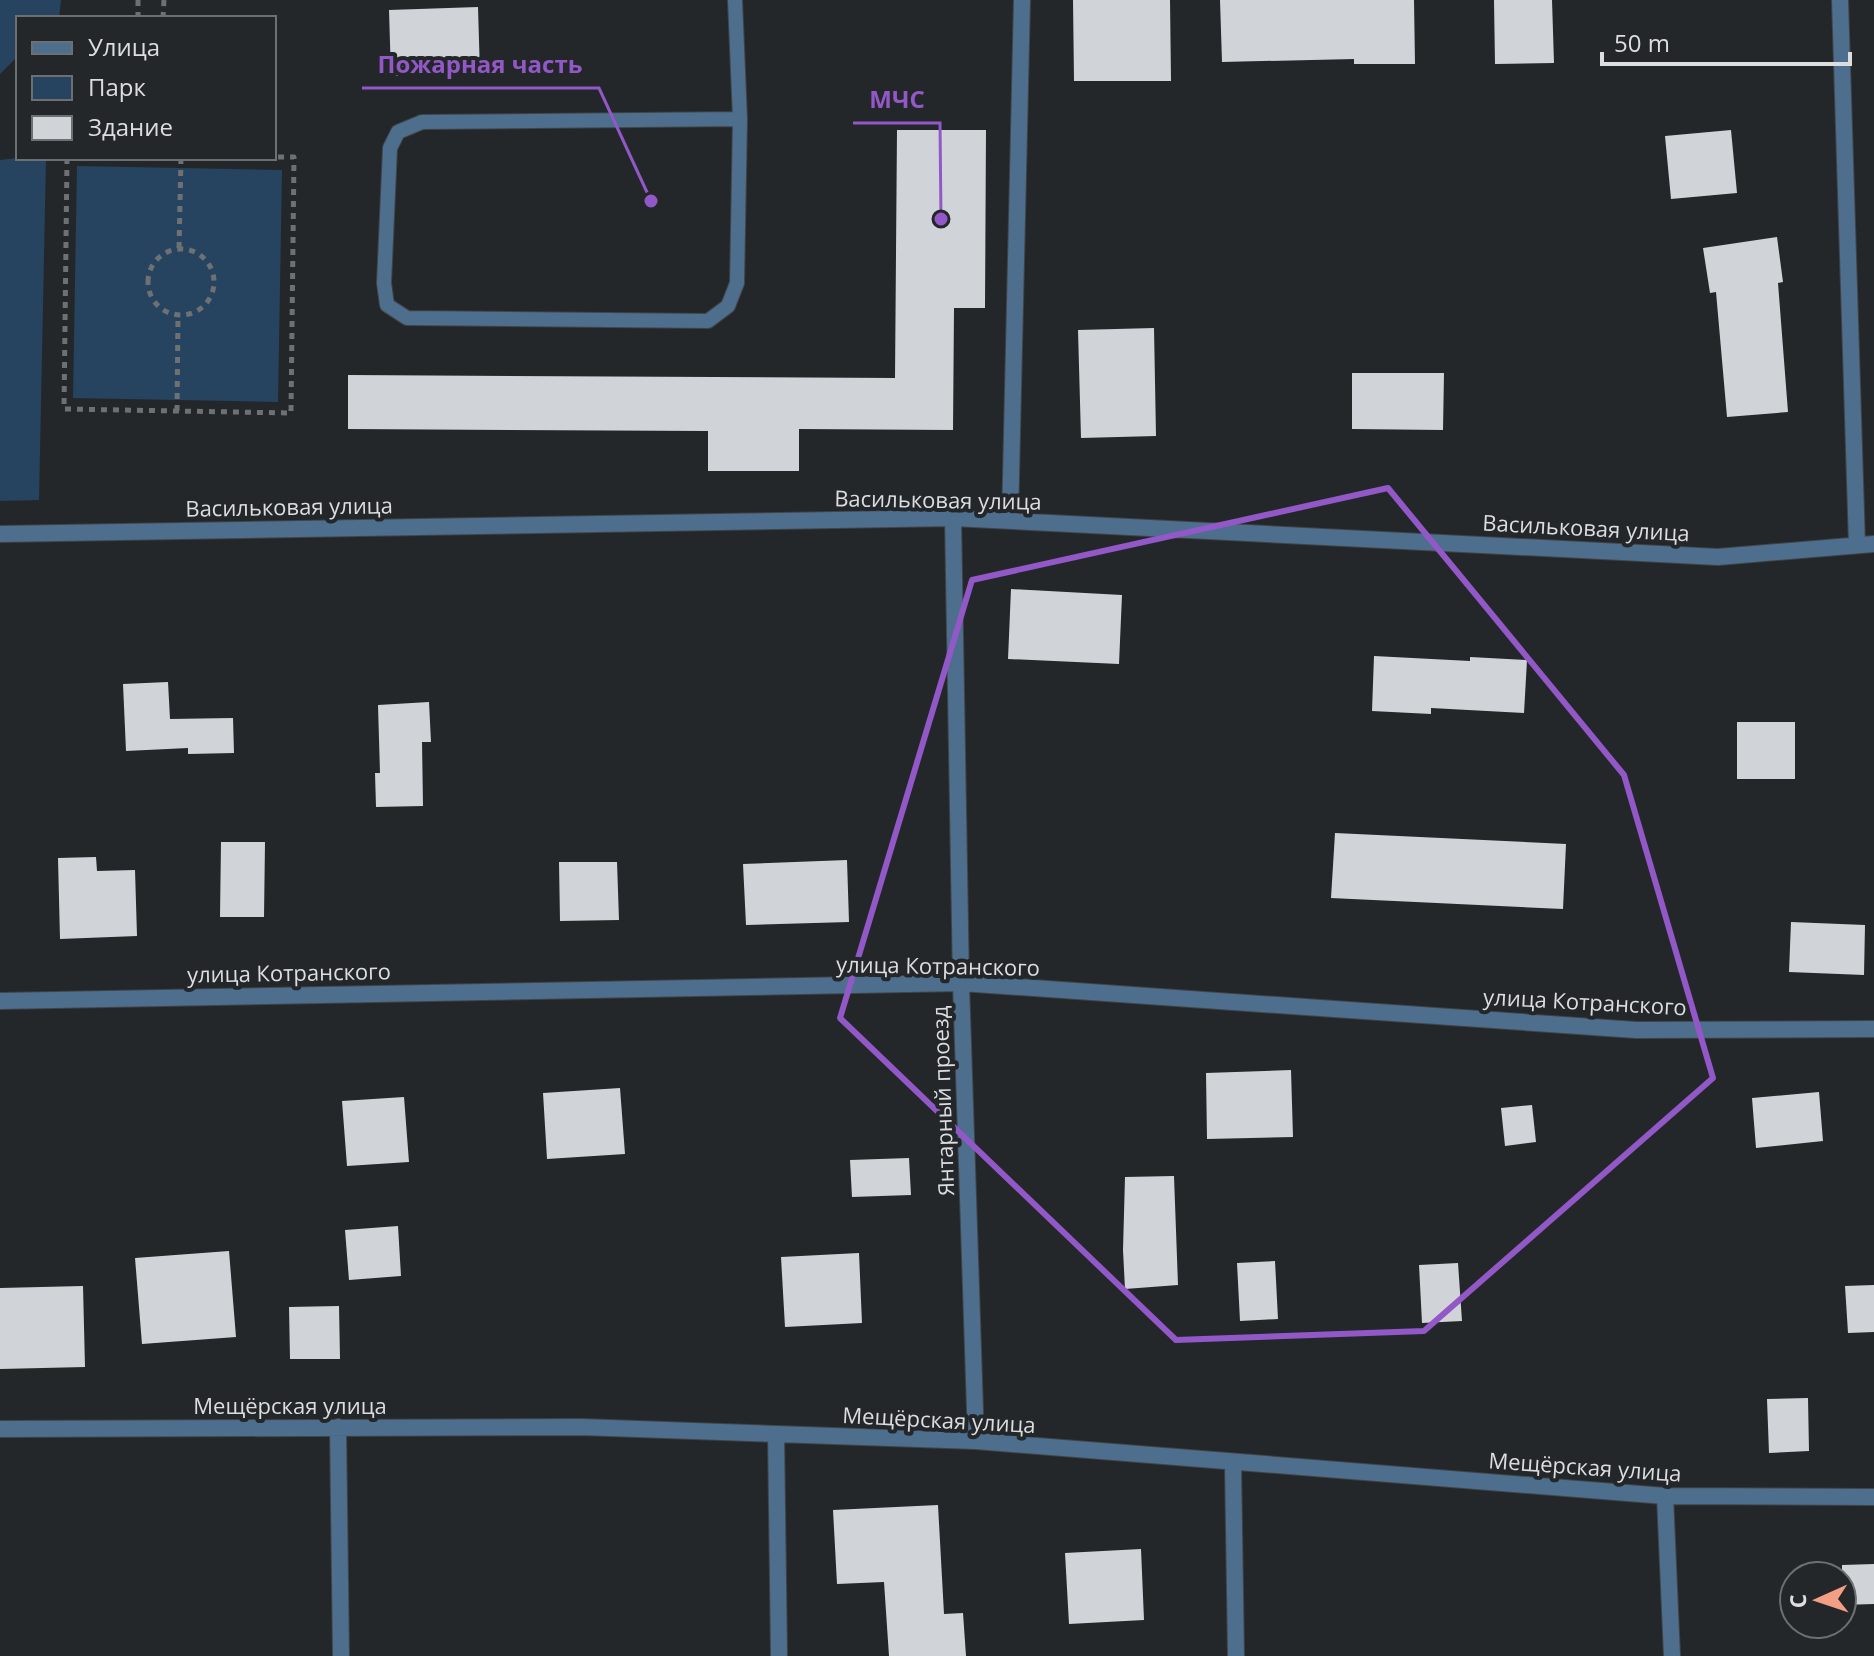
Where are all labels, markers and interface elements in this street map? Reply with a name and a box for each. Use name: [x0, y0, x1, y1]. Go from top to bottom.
legend: [16, 16, 276, 160]
scale bar: [1602, 16, 1850, 66]
text: 50 m: [1614, 26, 1670, 59]
text: Улица: [88, 30, 160, 63]
callout: Пожарная часть: [362, 40, 599, 88]
text: Пожарная часть: [378, 47, 582, 80]
text: Парк: [88, 70, 146, 103]
callout: МЧС: [853, 75, 940, 123]
text: МЧС: [869, 82, 925, 115]
text: Здание: [88, 110, 173, 143]
street label: Васильковая улица: [834, 482, 1042, 516]
street label: Васильковая улица: [185, 489, 393, 523]
street label: Васильковая улица: [1482, 507, 1690, 547]
street label: улица Котранского: [836, 948, 1040, 982]
street label: улица Котранского: [187, 955, 391, 989]
street label: улица Котранского: [1483, 981, 1688, 1021]
street label: Янтарный проезд: [924, 1005, 960, 1197]
street label: Мещёрская улица: [193, 1390, 387, 1420]
street label: Мещёрская улица: [842, 1399, 1036, 1439]
street label: Мещёрская улица: [1488, 1444, 1683, 1488]
north arrow: [1778, 1560, 1858, 1640]
text: С: [1782, 1593, 1812, 1609]

